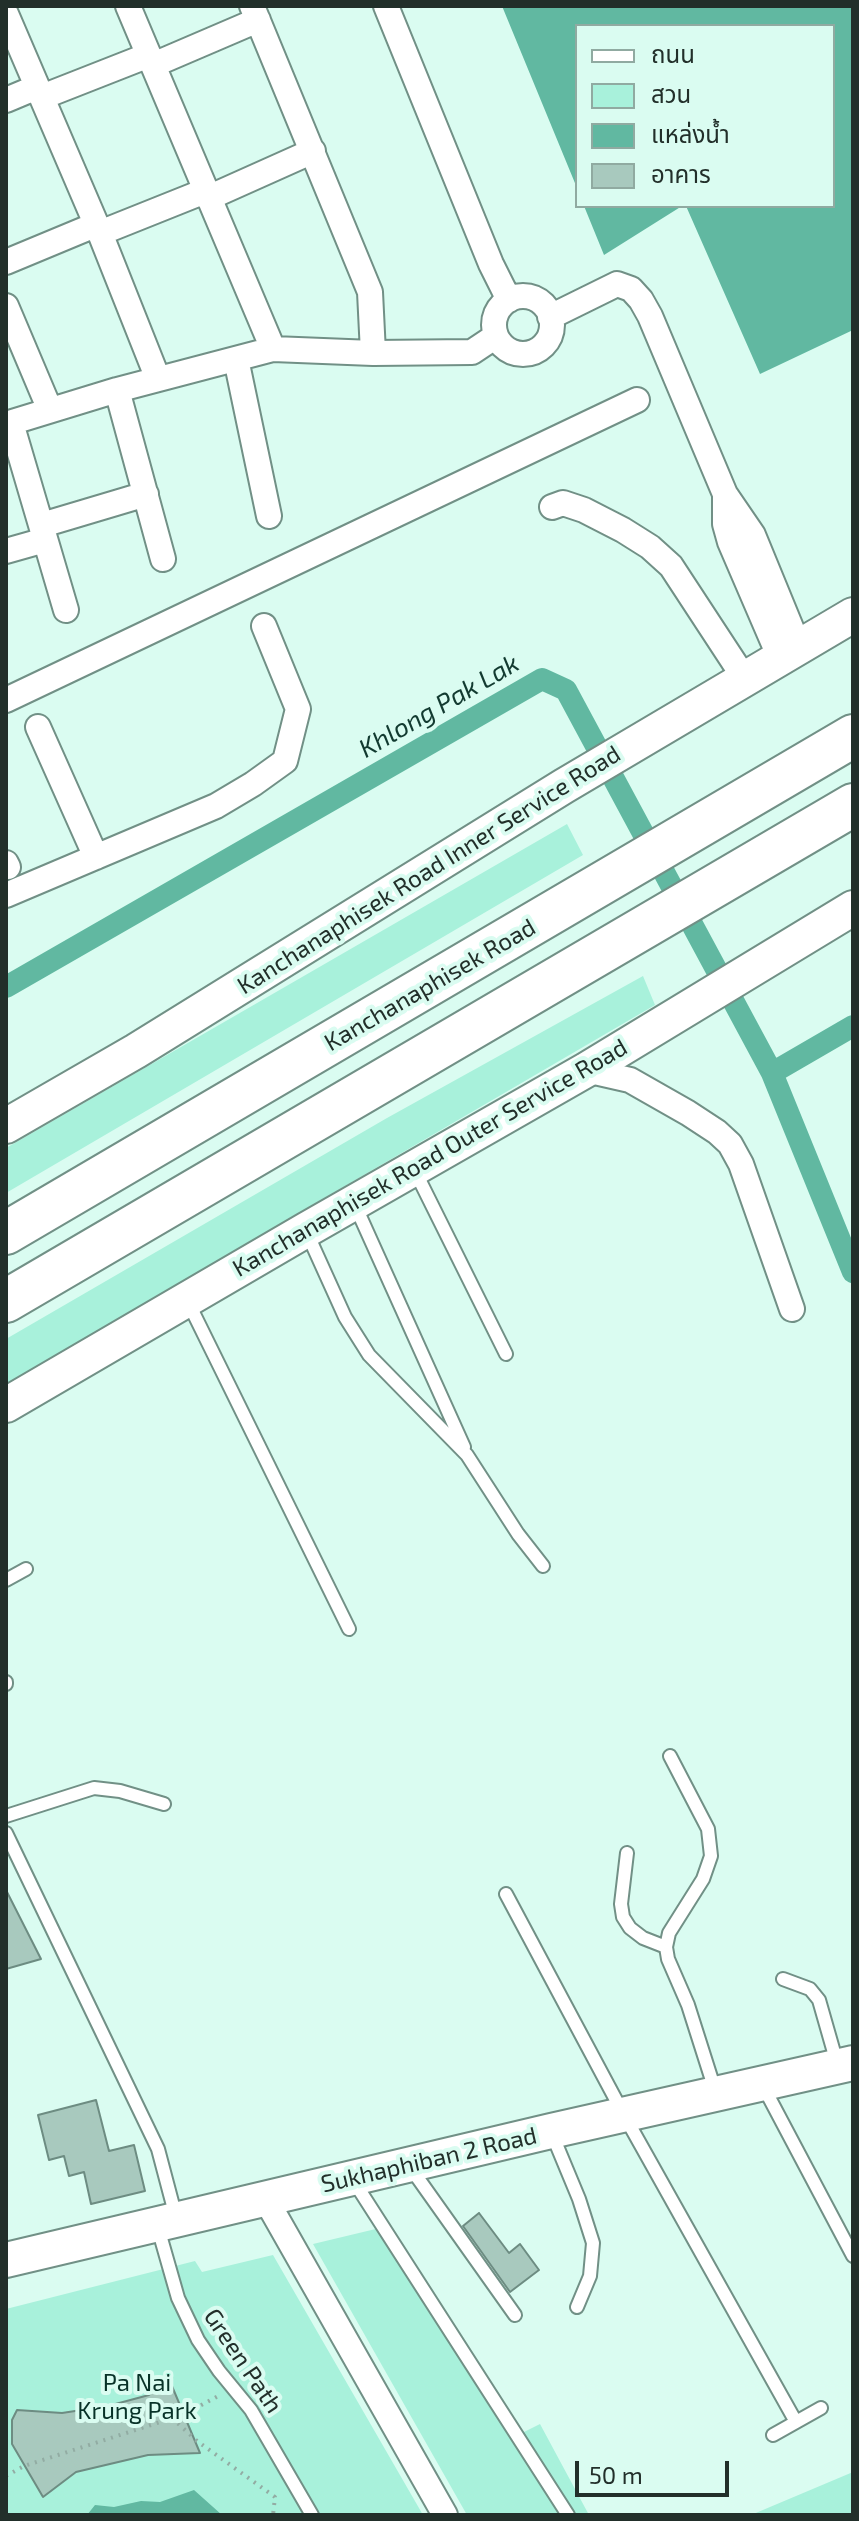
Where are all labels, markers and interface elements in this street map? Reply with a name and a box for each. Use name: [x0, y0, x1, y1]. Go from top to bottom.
legend: [575, 24, 835, 208]
text: ถนน: [651, 39, 695, 68]
text: สวน: [651, 79, 691, 108]
text: แหล่งน้ำ: [651, 119, 730, 148]
text: อาคาร: [651, 159, 711, 188]
water label: Khlong Pak Lak: [353, 648, 525, 764]
street label: Kanchanaphisek Road Inner Service Road: [232, 740, 626, 1000]
street label: Kanchanaphisek Road: [319, 913, 541, 1057]
street label: Kanchanaphisek Road Outer Service Road: [228, 1033, 632, 1283]
street label: Sukhaphiban 2 Road: [318, 2121, 540, 2199]
street label: Green Path: [198, 2303, 288, 2419]
park label: Pa Nai Krung Park: [77, 2369, 197, 2425]
scale bar: [579, 2445, 733, 2495]
text: 50 m: [589, 2460, 643, 2489]

